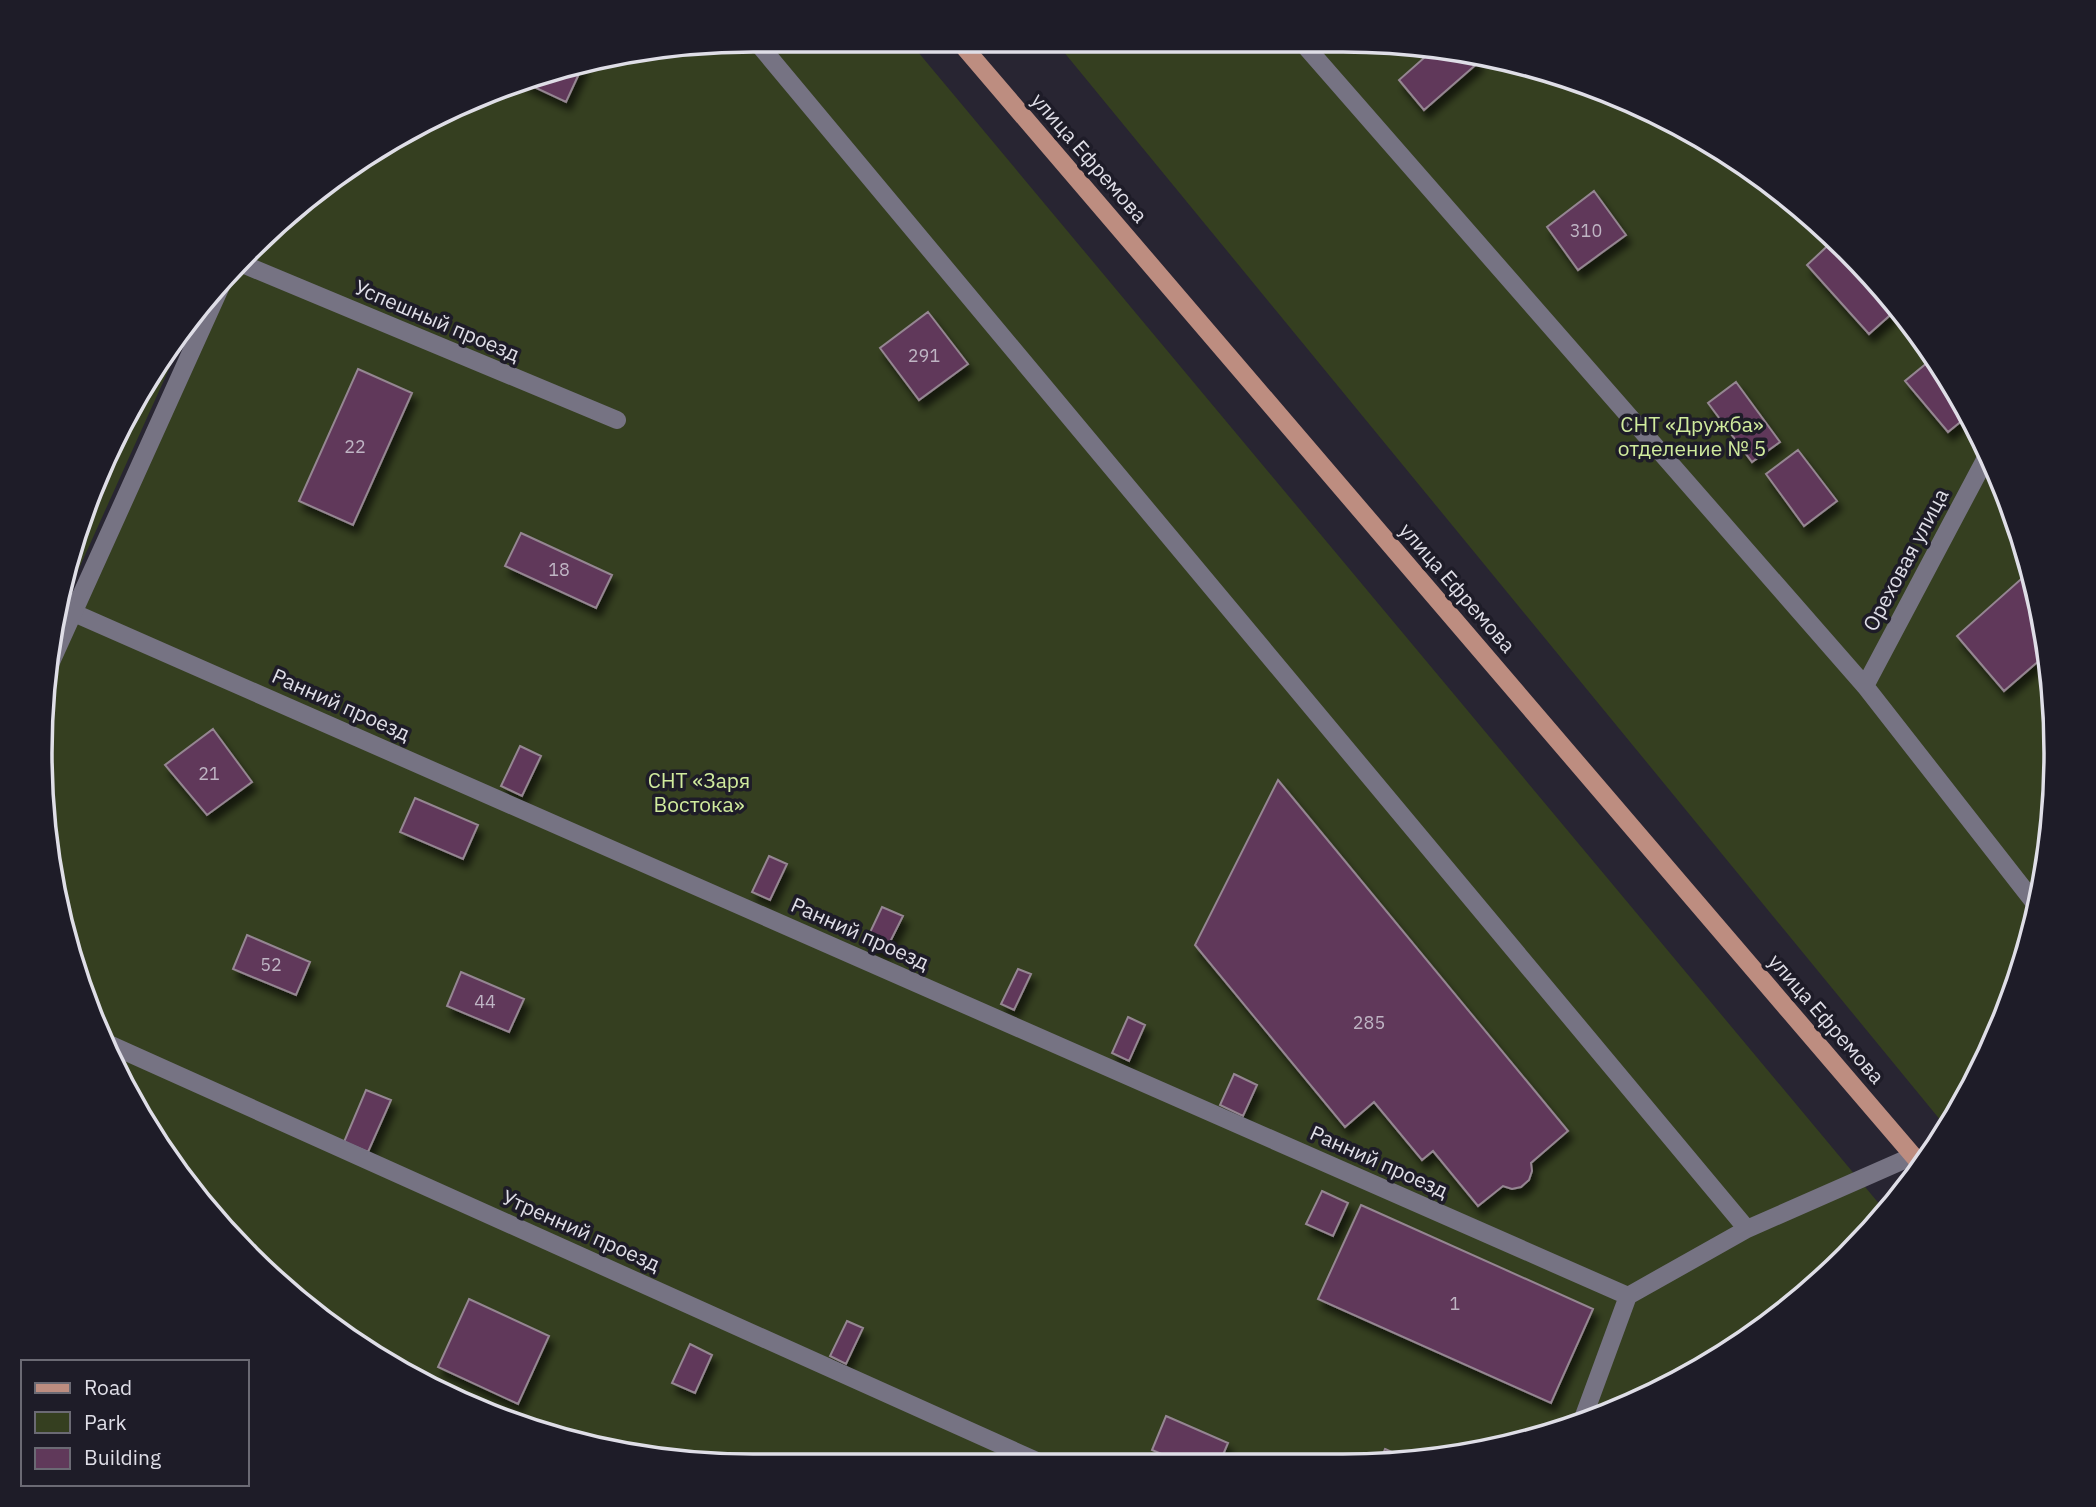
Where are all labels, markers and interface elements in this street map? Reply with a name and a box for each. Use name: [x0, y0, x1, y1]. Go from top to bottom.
street label: улица Ефремова: [1025, 86, 1154, 228]
house number: 310: [1570, 219, 1602, 242]
street label: Успешный проезд: [350, 273, 524, 368]
house number: 291: [908, 344, 940, 367]
park label: СНТ «Дружба» отделение № 5: [1618, 410, 1766, 462]
house number: 22: [344, 435, 366, 458]
street label: Ореховая улица: [1856, 483, 1954, 636]
street label: улица Ефремова: [1393, 516, 1522, 658]
house number: 18: [548, 558, 570, 581]
street label: Ранний проезд: [268, 661, 415, 747]
house number: 21: [198, 762, 220, 785]
park label: СНТ «Заря Востока»: [648, 766, 750, 818]
street label: Ранний проезд: [787, 890, 934, 976]
street label: улица Ефремова: [1762, 947, 1891, 1089]
house number: 52: [260, 953, 282, 976]
house number: 44: [474, 990, 496, 1013]
house number: 285: [1353, 1011, 1385, 1034]
street label: Ранний проезд: [1306, 1118, 1453, 1204]
street label: Утренний проезд: [498, 1183, 665, 1278]
house number: 1: [1450, 1292, 1460, 1315]
legend: [21, 1360, 248, 1486]
text: Road: [84, 1373, 132, 1401]
text: Park: [84, 1408, 127, 1436]
text: Building: [84, 1443, 161, 1471]

